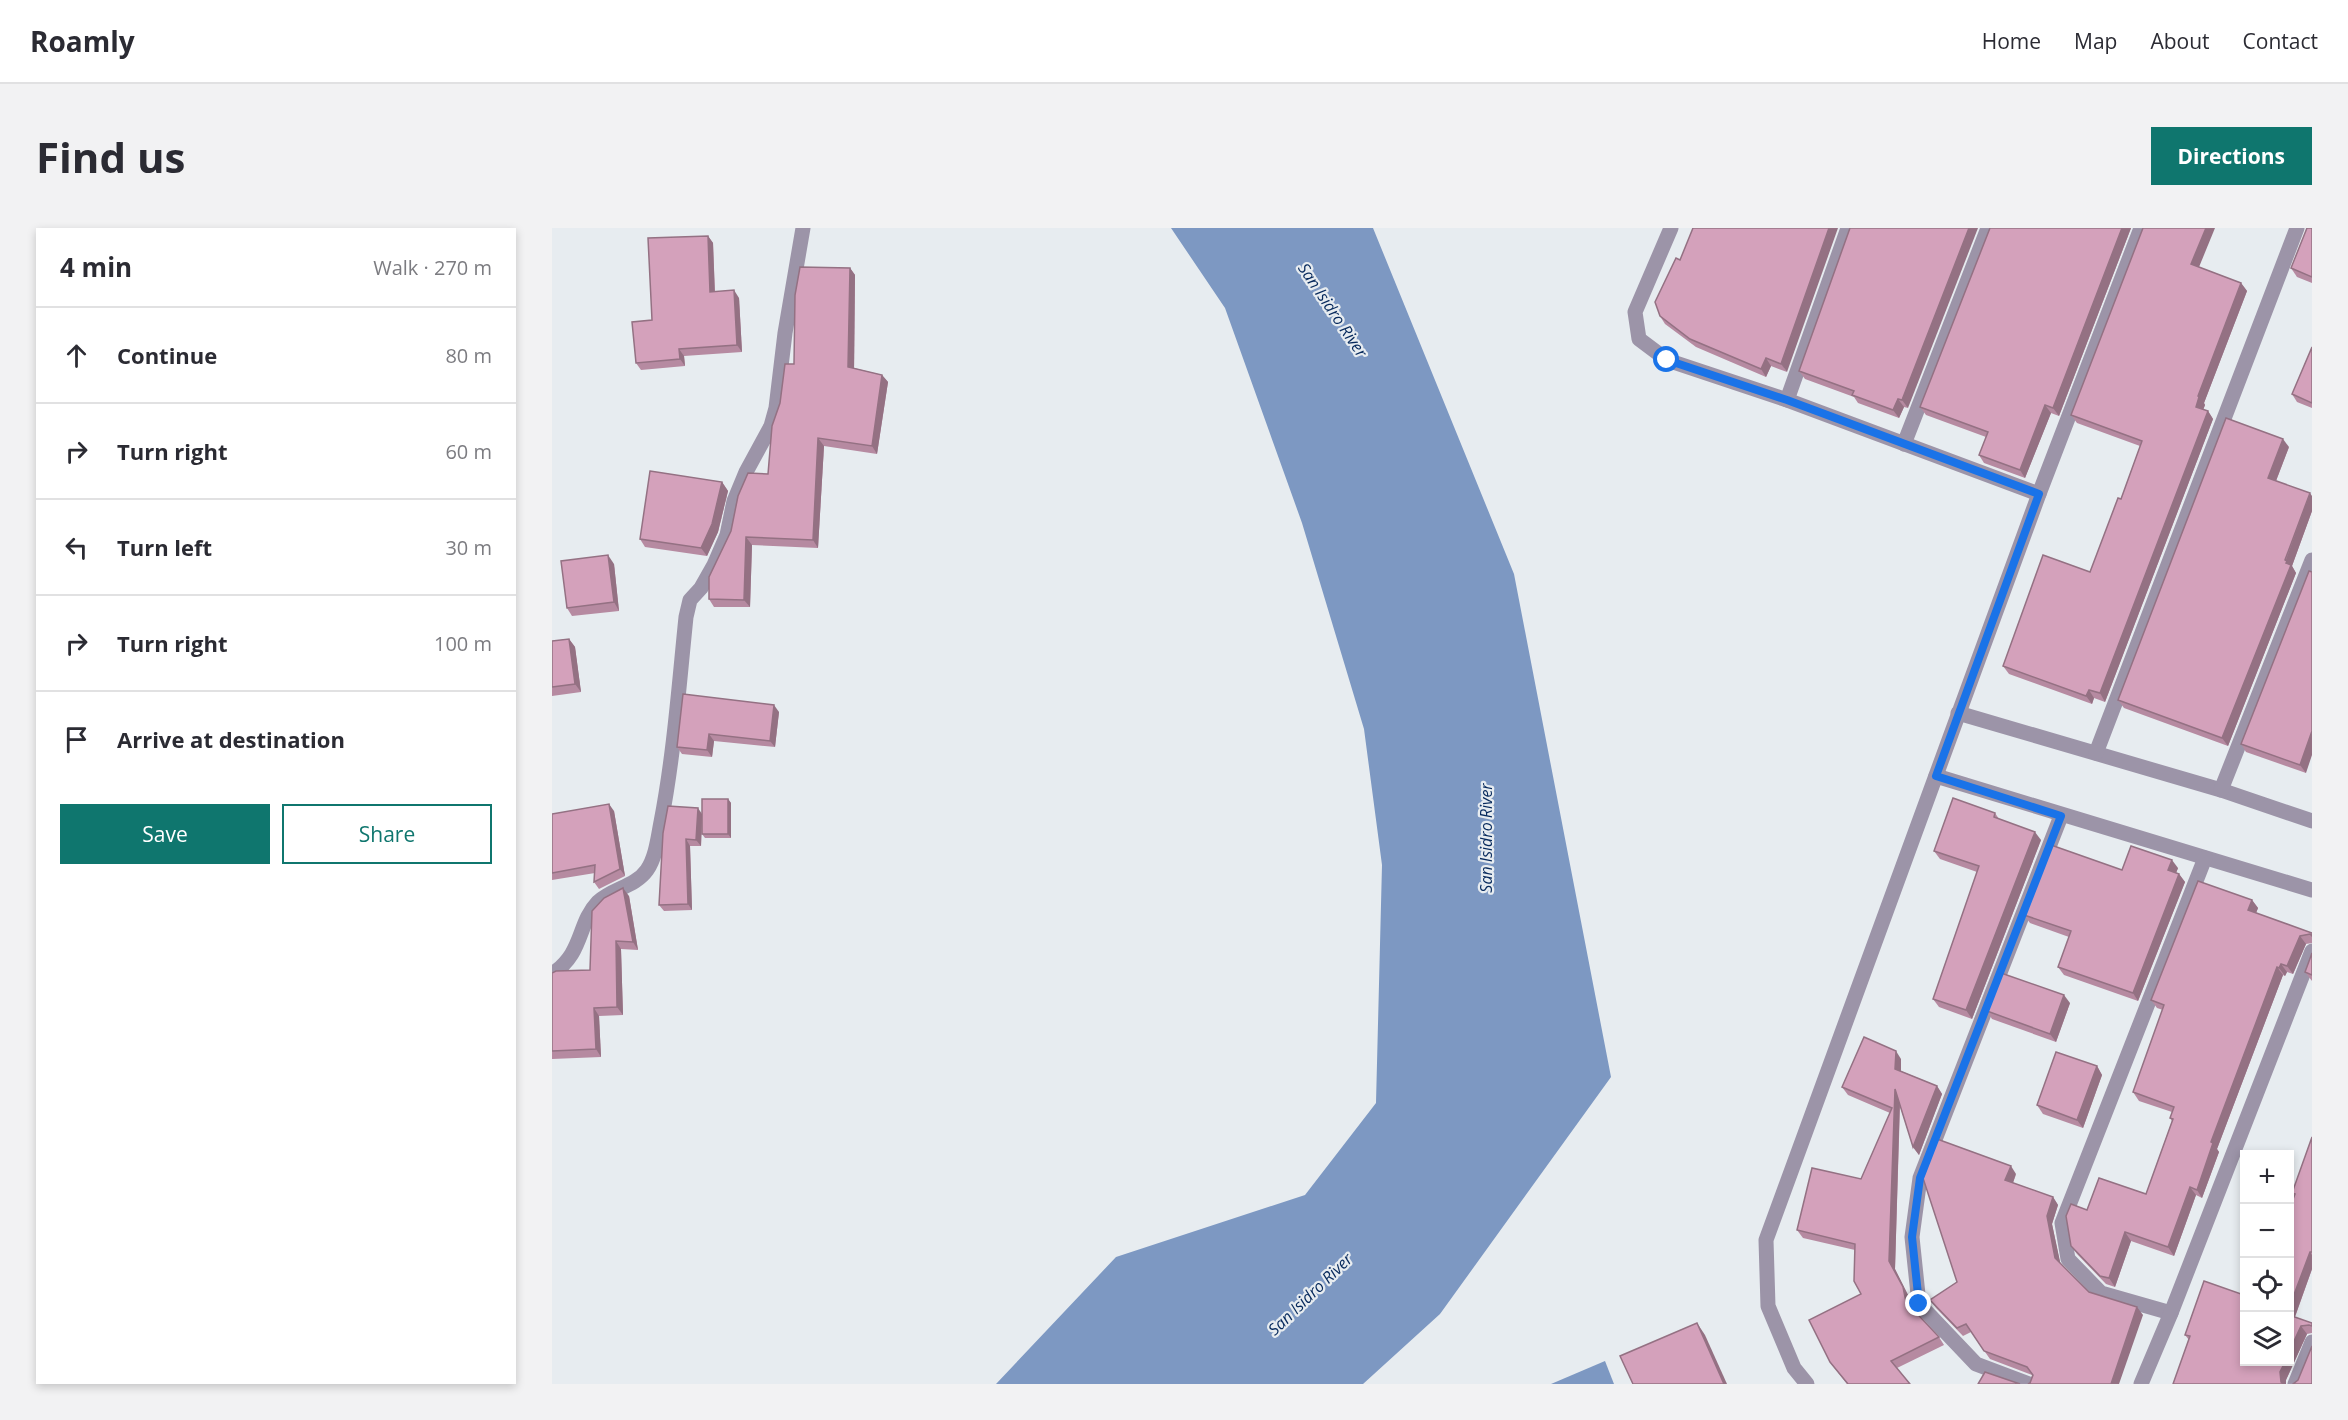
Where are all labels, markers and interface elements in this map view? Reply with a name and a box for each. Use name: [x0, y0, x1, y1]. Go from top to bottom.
text: Roamly: [30, 22, 135, 60]
text: Home: [1982, 27, 2041, 55]
text: Map: [2074, 27, 2117, 55]
text: About: [2150, 27, 2210, 55]
text: Contact: [2243, 27, 2318, 55]
button: Directions: [2151, 127, 2312, 185]
text: Find us: [36, 128, 185, 185]
text: 4 min: [60, 249, 132, 285]
text: Walk · 270 m: [373, 254, 492, 281]
water label: San Isidro River: [1293, 259, 1373, 362]
icon: ahead: [60, 339, 93, 372]
text: Continue: [117, 340, 217, 370]
text: 80 m: [445, 342, 492, 369]
route start: [1653, 346, 1679, 372]
icon: right: [60, 435, 93, 468]
text: Turn right: [117, 436, 228, 466]
text: 60 m: [445, 438, 492, 465]
icon: left: [60, 531, 93, 564]
text: Turn left: [117, 532, 212, 562]
text: 30 m: [445, 534, 492, 561]
icon: right: [60, 627, 93, 660]
text: Turn right: [117, 628, 228, 658]
text: 100 m: [434, 630, 492, 657]
icon: arrive: [60, 723, 93, 756]
text: Arrive at destination: [117, 724, 345, 754]
water label: San Isidro River: [1475, 783, 1497, 893]
button: Save: [60, 804, 270, 864]
button: Share: [282, 804, 492, 864]
map controls: [2240, 1150, 2294, 1366]
button: +: [2240, 1150, 2294, 1204]
button: −: [2240, 1204, 2294, 1258]
water label: San Isidro River: [1263, 1248, 1357, 1340]
button: locate: [2240, 1258, 2294, 1312]
route end: [1905, 1290, 1931, 1316]
button: layers: [2240, 1312, 2294, 1366]

